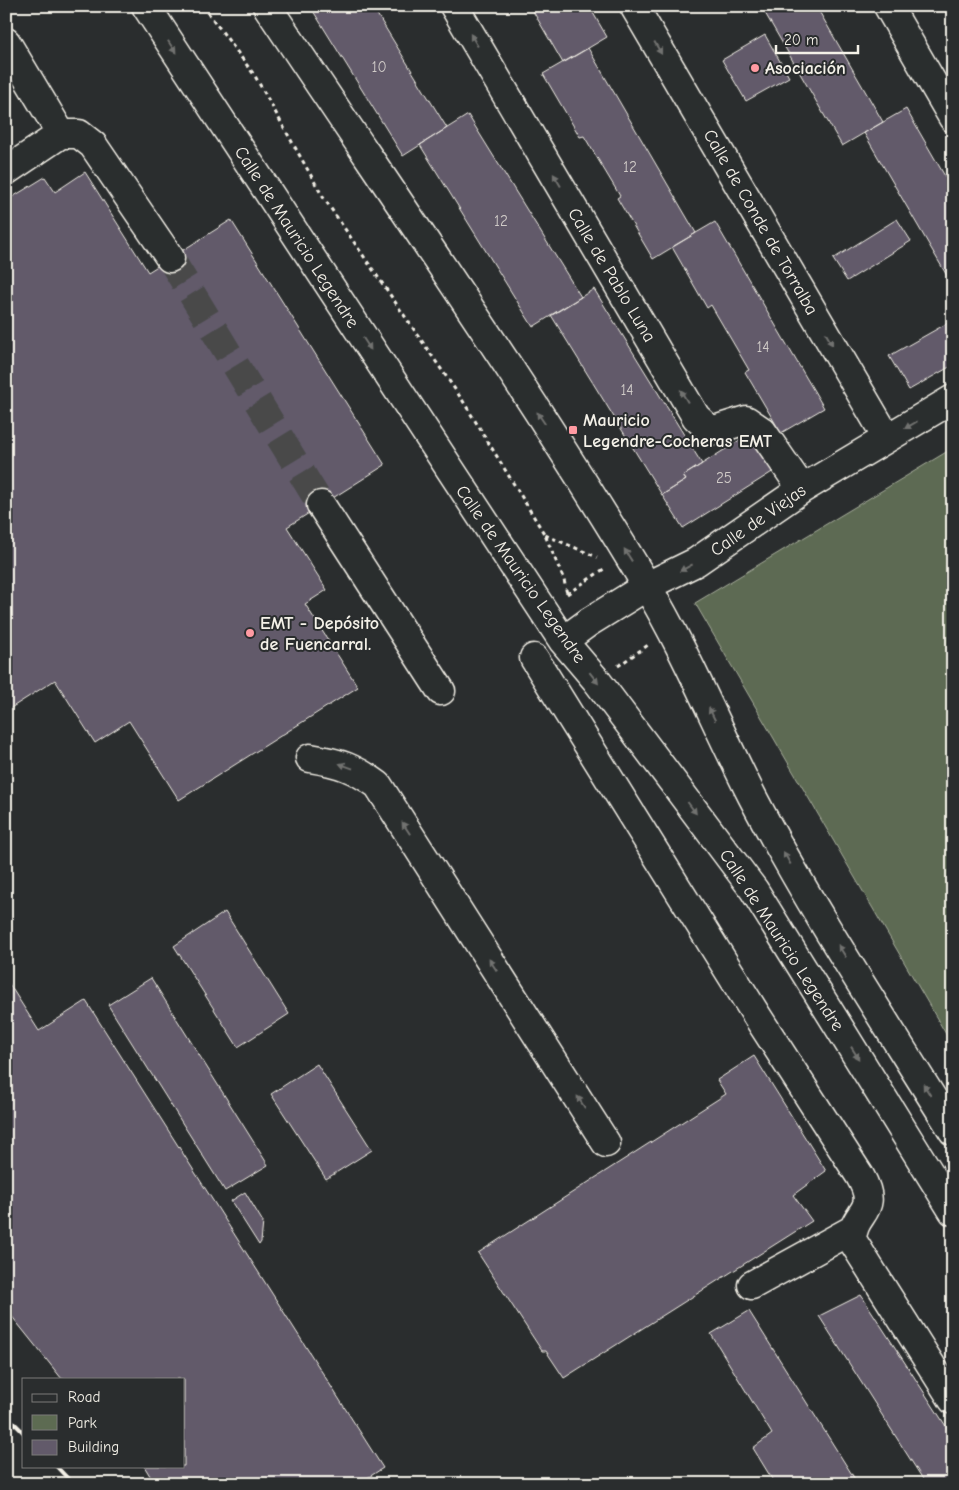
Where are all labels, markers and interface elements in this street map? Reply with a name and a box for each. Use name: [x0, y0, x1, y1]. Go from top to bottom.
scale bar: [776, 22, 859, 54]
text: 20 m: [784, 31, 818, 49]
one-way arrow: [470, 34, 479, 47]
one-way arrow: [168, 40, 177, 54]
one-way arrow: [654, 42, 663, 55]
house number: 10: [371, 58, 387, 76]
place label: Asociación: [765, 58, 846, 79]
marker: Asociación: [749, 62, 761, 74]
street label: Calle de Conde de Torralba: [699, 126, 822, 319]
street label: Calle de Mauricio Legendre: [230, 142, 363, 332]
house number: 12: [623, 158, 637, 176]
one-way arrow: [552, 174, 561, 187]
street label: Calle de Pablo Luna: [563, 204, 660, 346]
house number: 12: [494, 212, 508, 230]
one-way arrow: [825, 333, 834, 346]
one-way arrow: [362, 337, 372, 351]
house number: 14: [756, 338, 770, 356]
house number: 14: [620, 381, 634, 399]
one-way arrow: [679, 389, 688, 402]
place label: Mauricio Legendre-Cocheras EMT: [583, 410, 773, 452]
one-way arrow: [537, 411, 546, 425]
one-way arrow: [905, 420, 918, 429]
marker: Mauricio Legendre-Cocheras EMT: [567, 424, 579, 436]
house number: 25: [716, 469, 732, 487]
street label: Calle de Viejas: [707, 480, 810, 561]
street label: Calle de Mauricio Legendre: [451, 481, 590, 667]
one-way arrow: [623, 549, 633, 562]
one-way arrow: [678, 564, 693, 572]
place label: EMT - Depósito de Fuencarral.: [260, 613, 379, 655]
marker: EMT - Depósito de Fuencarral.: [244, 627, 256, 639]
one-way arrow: [589, 671, 600, 684]
one-way arrow: [708, 707, 716, 721]
one-way arrow: [338, 762, 353, 770]
one-way arrow: [687, 801, 698, 814]
one-way arrow: [401, 821, 410, 834]
street label: Calle de Mauricio Legendre: [715, 845, 848, 1035]
one-way arrow: [783, 852, 792, 865]
one-way arrow: [838, 945, 847, 958]
one-way arrow: [488, 958, 498, 971]
one-way arrow: [850, 1046, 860, 1059]
one-way arrow: [923, 1083, 932, 1096]
one-way arrow: [576, 1095, 585, 1108]
legend: [22, 1378, 185, 1468]
text: Road: [68, 1388, 100, 1406]
text: Park: [68, 1414, 97, 1432]
text: Building: [68, 1438, 119, 1456]

